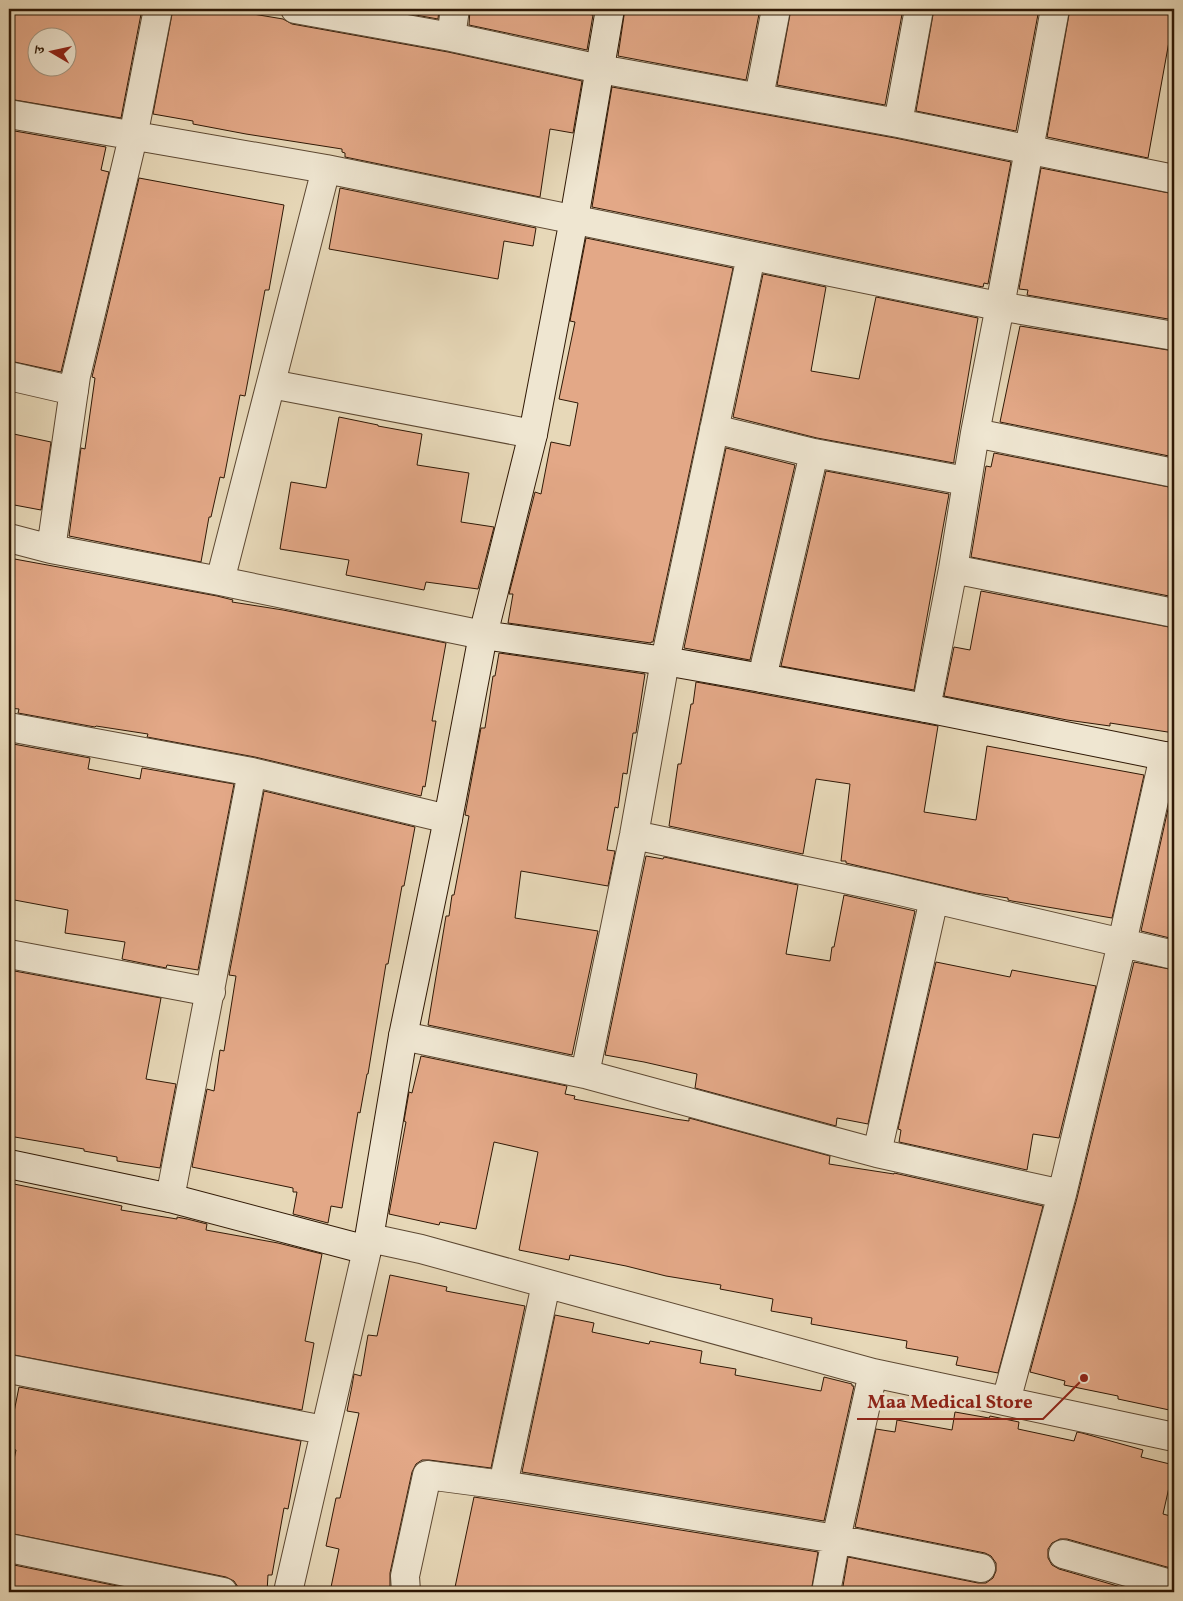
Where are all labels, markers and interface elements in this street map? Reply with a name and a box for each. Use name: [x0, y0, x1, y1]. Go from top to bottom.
north arrow: [28, 28, 78, 78]
text: उ: [31, 44, 51, 56]
callout: Maa Medical Store: [857, 1385, 1043, 1419]
text: Maa Medical Store: [867, 1390, 1033, 1416]

